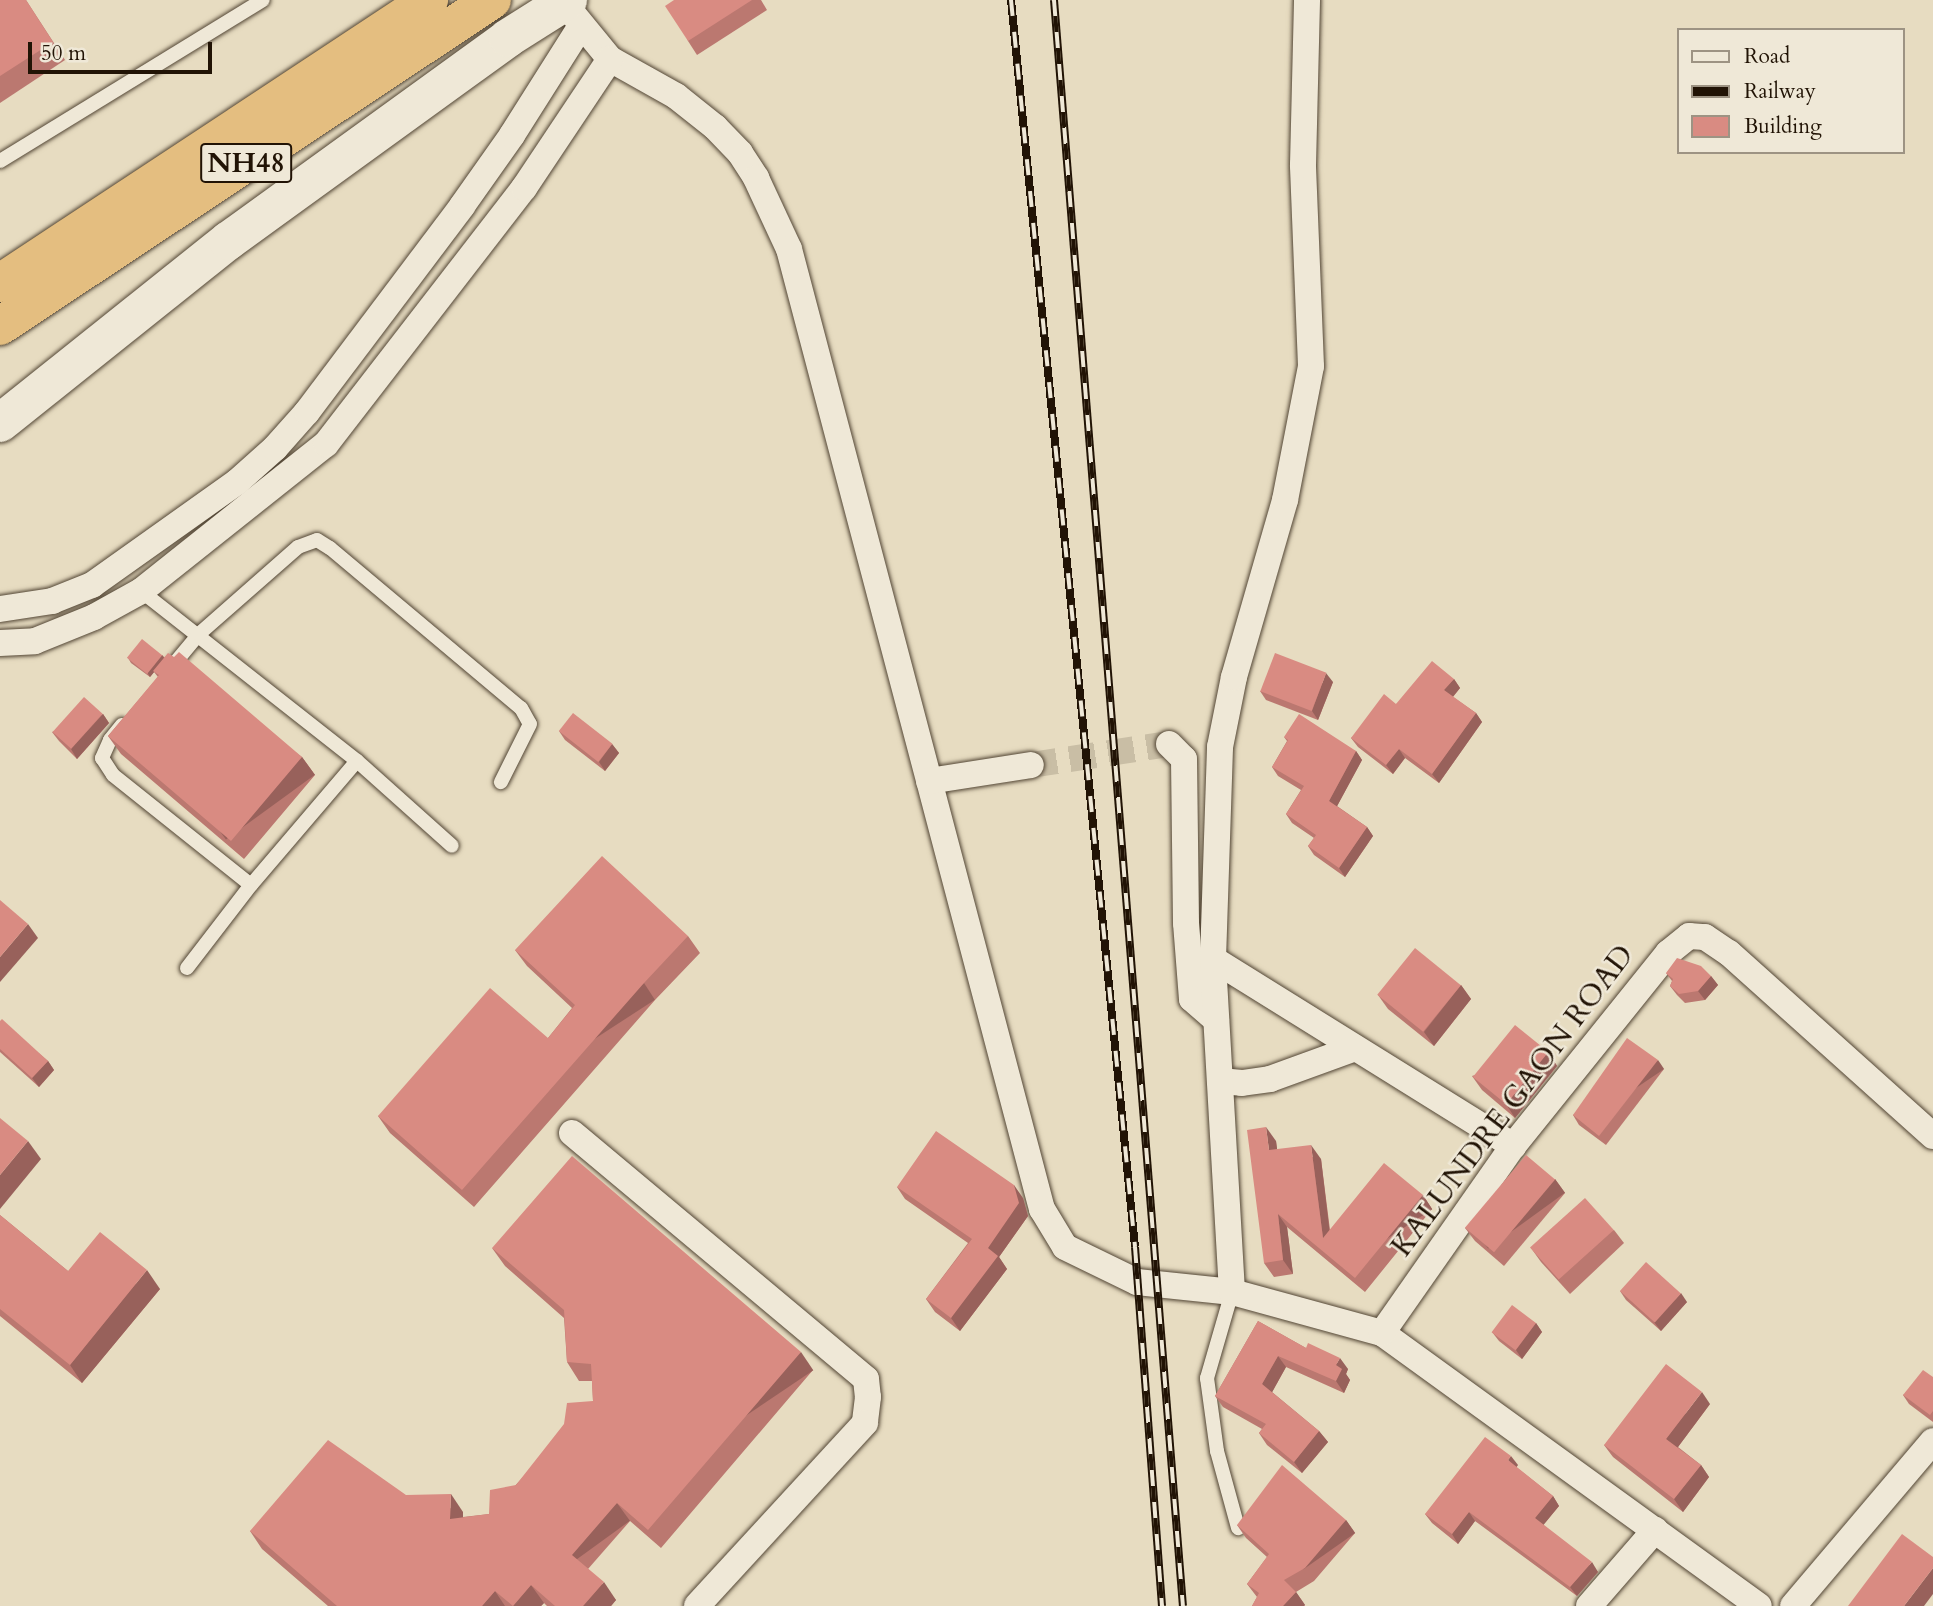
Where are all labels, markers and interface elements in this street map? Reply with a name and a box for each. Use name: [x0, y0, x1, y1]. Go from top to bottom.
scale bar: [32, 28, 215, 72]
legend: [1678, 28, 1905, 154]
text: 50 m: [41, 39, 86, 68]
text: Road: [1744, 42, 1790, 71]
text: Railway: [1744, 77, 1816, 106]
text: Building: [1744, 112, 1822, 141]
road number: NH48: [199, 138, 293, 188]
street label: KALUNDRE GAON ROAD: [1384, 938, 1642, 1264]

